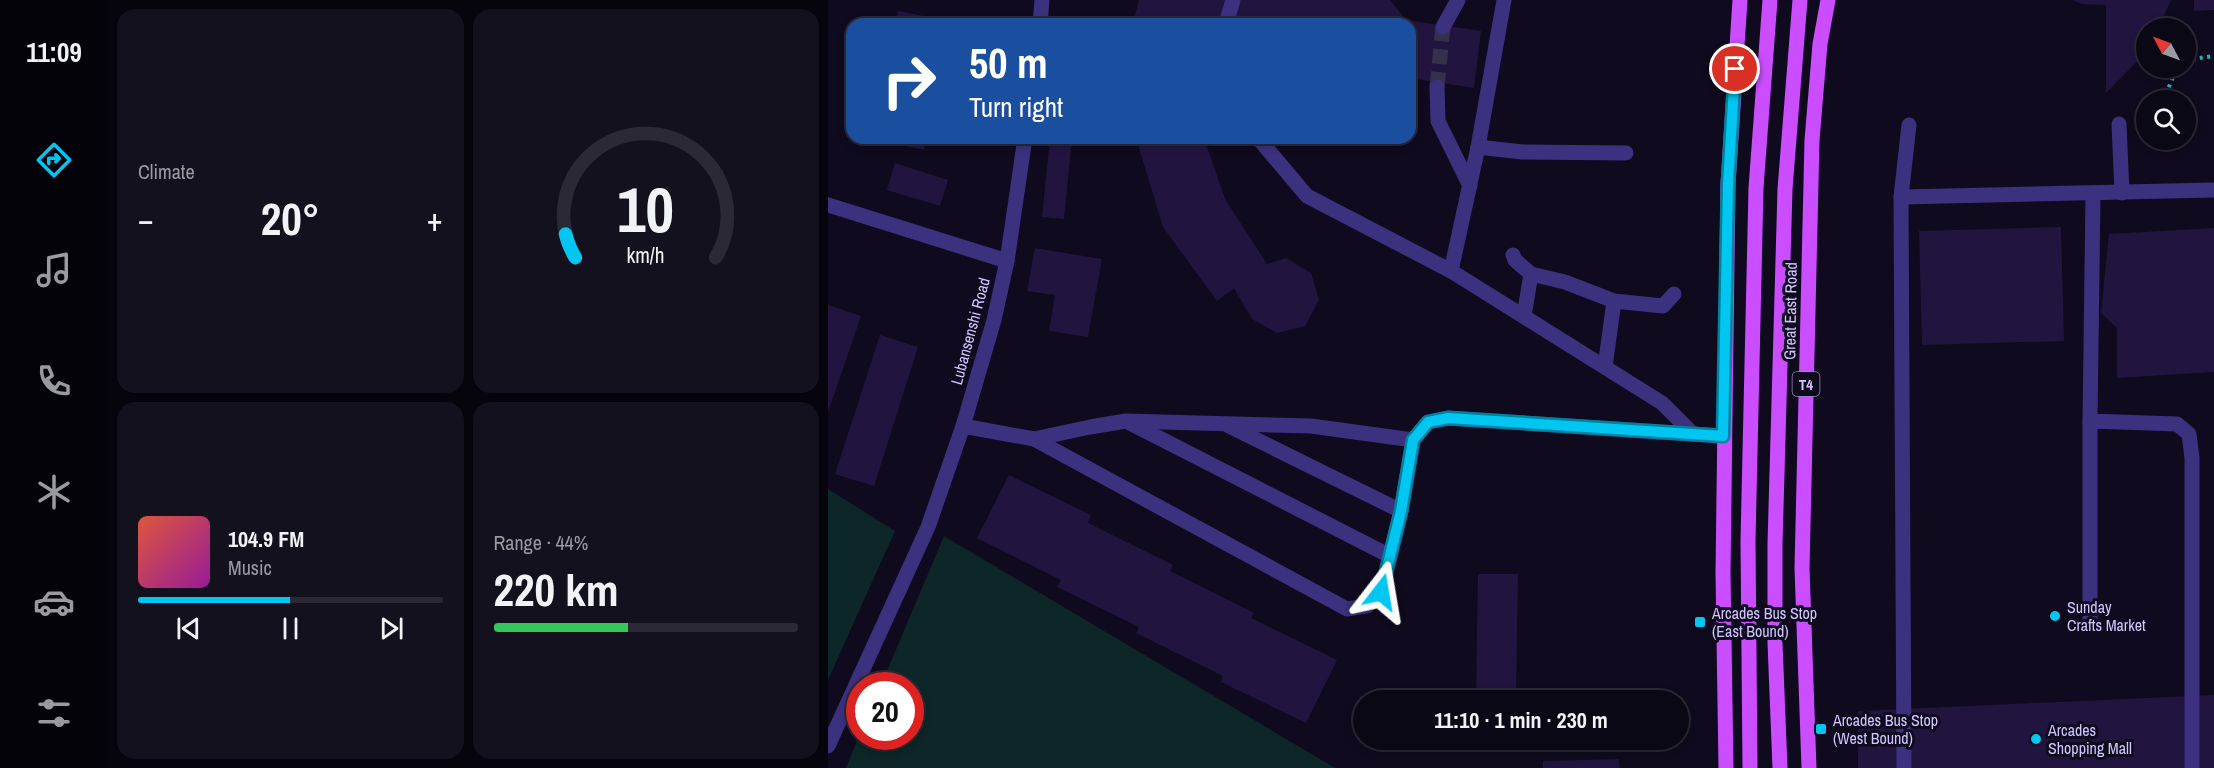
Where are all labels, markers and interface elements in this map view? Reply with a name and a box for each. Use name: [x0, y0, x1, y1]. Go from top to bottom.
north arrow: [2136, 18, 2196, 78]
map controls: [2136, 18, 2196, 150]
text: 11:09: [26, 34, 82, 70]
text: 50 m: [969, 35, 1048, 91]
icon: right: [870, 42, 948, 120]
pin: [1709, 43, 1760, 94]
icon: arrive: [1718, 52, 1751, 85]
text: Turn right: [969, 89, 1063, 125]
button: search: [2136, 90, 2196, 150]
icon: directions: [33, 139, 75, 181]
text: Climate: [138, 158, 195, 185]
text: 10: [617, 167, 674, 251]
text: 20°: [261, 188, 320, 249]
text: −: [138, 197, 154, 241]
text: +: [427, 197, 442, 241]
text: km/h: [627, 241, 665, 270]
icon: music: [33, 249, 75, 291]
street label: Great East Road: [1778, 262, 1802, 360]
street label: Lubansenshi Road: [945, 275, 995, 387]
icon: phone: [33, 360, 75, 402]
road number: T4: [1792, 372, 1820, 396]
icon: climate: [33, 471, 75, 513]
text: 104.9 FM: [228, 524, 304, 554]
text: Range · 44%: [494, 529, 588, 556]
text: Music: [228, 554, 272, 581]
text: 220 km: [494, 559, 619, 620]
position arrow: [1349, 560, 1413, 624]
icon: car: [33, 581, 75, 623]
place label: Sunday Crafts Market: [2067, 596, 2146, 636]
place label: Arcades Bus Stop (East Bound): [1711, 602, 1817, 642]
marker: Sunday Crafts Market: [2048, 609, 2062, 623]
icon: previous: [172, 612, 205, 645]
icon: pause: [274, 612, 307, 645]
icon: next: [375, 612, 408, 645]
marker: Arcades Bus Stop (East Bound): [1693, 615, 1707, 629]
speed limit sign: 20: [846, 672, 924, 750]
icon: filters: [33, 692, 75, 734]
text: 11:10 · 1 min · 230 m: [1434, 705, 1608, 735]
place label: Arcades Bus Stop (West Bound): [1832, 709, 1938, 749]
place label: Arcades Shopping Mall: [2047, 719, 2132, 759]
marker: Arcades Bus Stop (West Bound): [1814, 722, 1828, 736]
marker: Arcades Shopping Mall: [2029, 732, 2043, 746]

